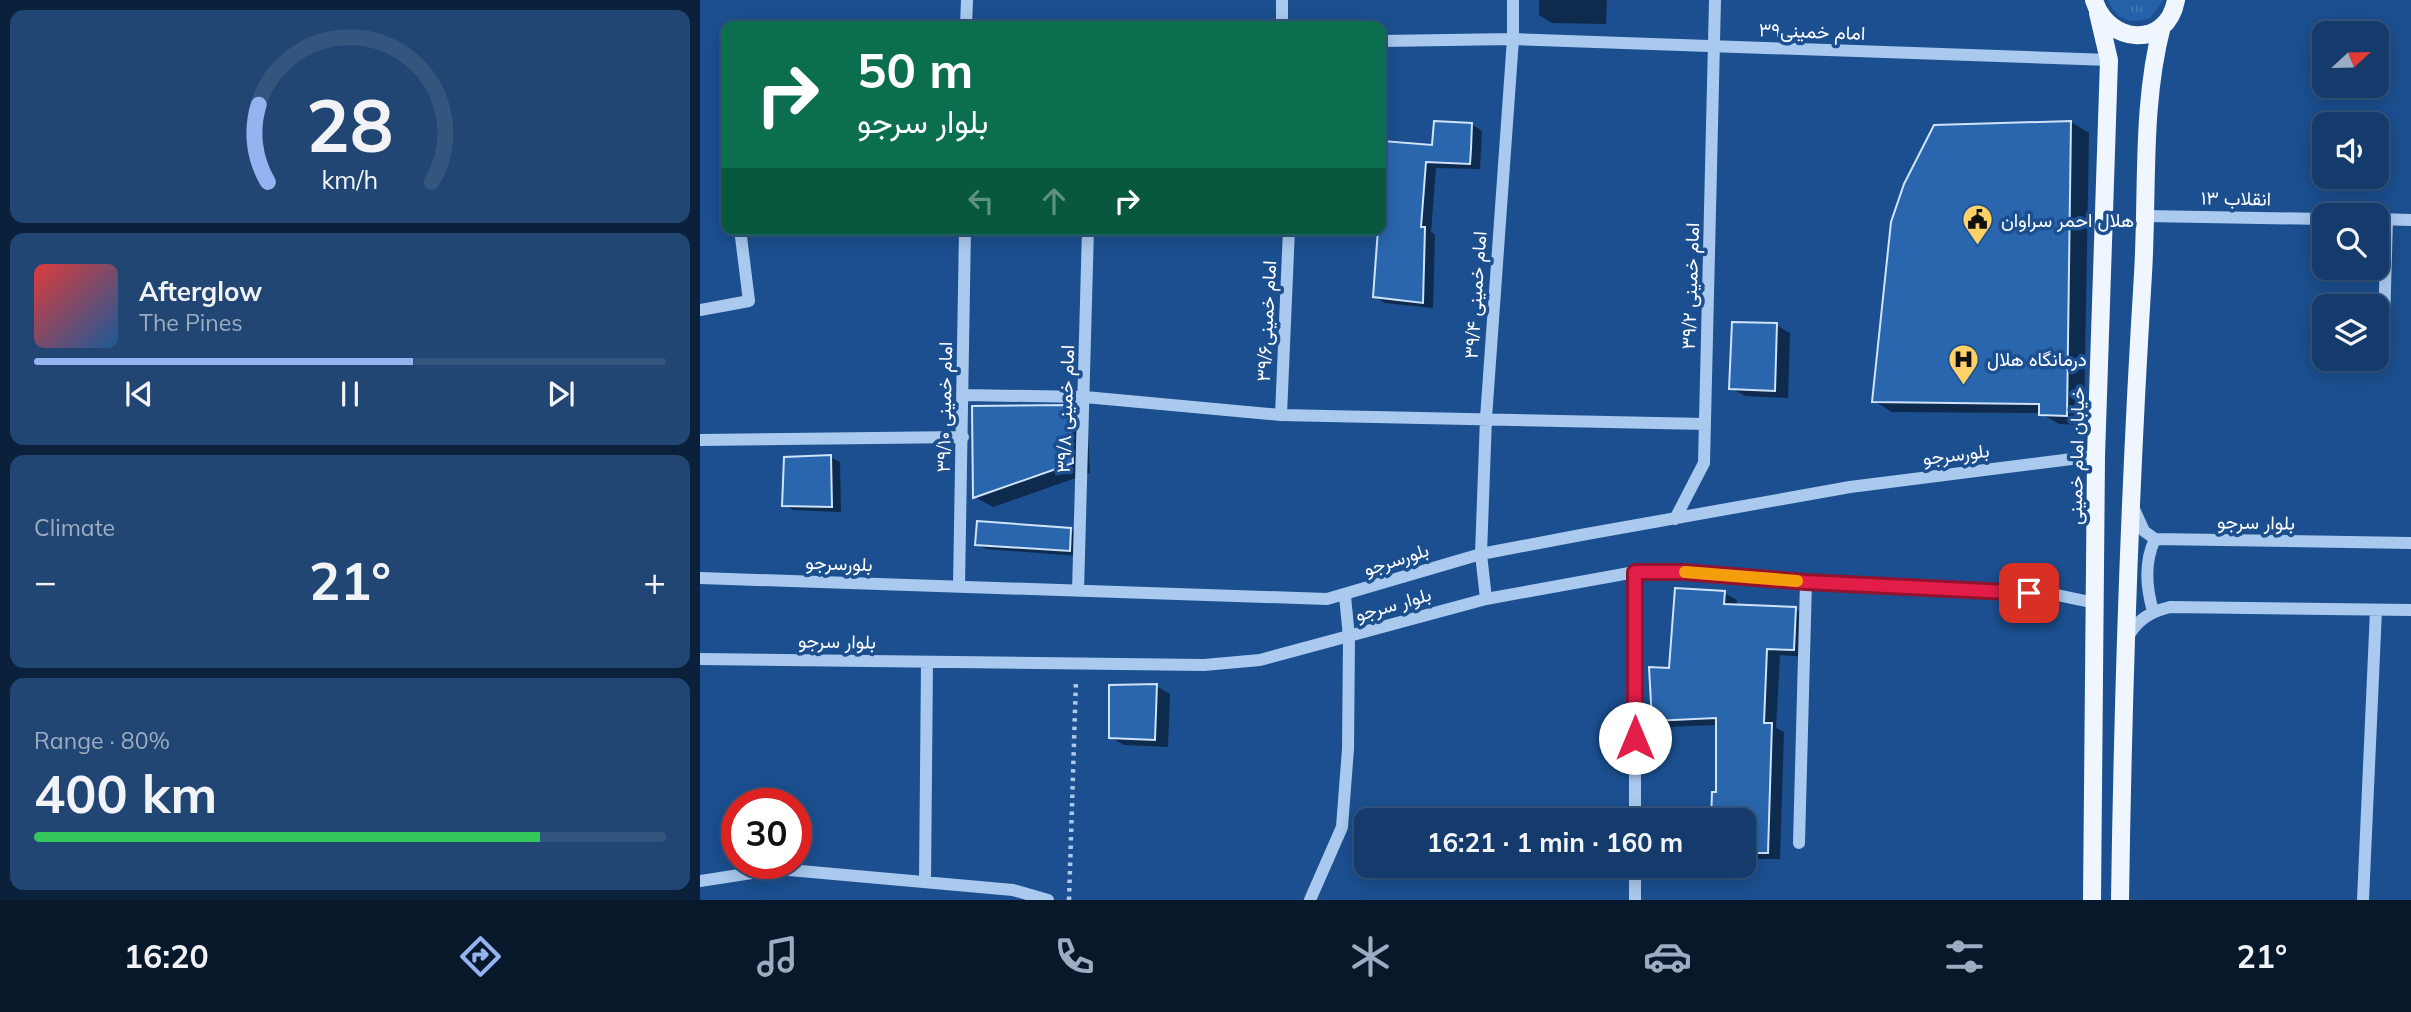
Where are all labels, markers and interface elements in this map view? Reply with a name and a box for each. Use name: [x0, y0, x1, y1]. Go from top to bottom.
street label: امام خمینی۳۹: [1758, 17, 1866, 46]
north arrow: [2312, 21, 2389, 98]
map controls: [2312, 21, 2389, 371]
text: 50 m: [857, 39, 973, 100]
icon: right: [742, 49, 833, 140]
text: 28: [306, 80, 394, 171]
text: بلوار سرجو: [857, 101, 988, 141]
button: sound: [2312, 112, 2389, 189]
text: km/h: [322, 164, 378, 195]
icon: left: [962, 182, 1000, 220]
icon: ahead: [1035, 182, 1073, 220]
icon: right: [1108, 182, 1146, 220]
street label: انقلاب ۱۳: [2201, 185, 2271, 211]
public building icon: هلال احمر سراوان: [1961, 203, 1995, 247]
button: search: [2312, 203, 2389, 280]
place label: هلال احمر سراوان: [2001, 208, 2134, 232]
street label: امام خمینی ۳۹/۲: [1676, 222, 1705, 350]
street label: امام خمینی ۳۹/۴: [1459, 230, 1492, 360]
street label: امام خمینی۳۹/۶: [1251, 260, 1282, 382]
text: Afterglow: [139, 275, 262, 308]
button: layers: [2312, 294, 2389, 371]
text: The Pines: [139, 308, 243, 337]
street label: امام خمینی ۳۹/۱۰: [931, 342, 958, 473]
hospital icon: درمانگاه هلال: [1947, 342, 1981, 386]
street label: امام خمینی ۳۹/۸: [1051, 344, 1080, 474]
place label: درمانگاه هلال: [1987, 347, 2087, 371]
icon: previous: [120, 375, 158, 413]
icon: pause: [331, 375, 369, 413]
icon: next: [542, 375, 580, 413]
street label: خیابان امام خمینی: [2063, 387, 2090, 525]
street label: بلورسرجو: [1921, 438, 1991, 470]
street label: بلوار سرجو: [2217, 509, 2295, 535]
text: Climate: [34, 513, 115, 542]
street label: بلورسرجو: [1360, 537, 1432, 581]
text: 21°: [309, 548, 391, 613]
street label: بلورسرجو: [805, 550, 873, 576]
text: −: [34, 557, 57, 605]
text: +: [643, 557, 666, 605]
pin: [1999, 563, 2059, 623]
icon: arrive: [2010, 574, 2048, 612]
street label: بلوار سرجو: [1352, 582, 1434, 626]
street label: بلوار سرجو: [798, 628, 876, 654]
position arrow: [1598, 701, 1672, 775]
text: Range · 80%: [34, 726, 170, 755]
text: 400 km: [34, 761, 217, 826]
speed limit sign: 30: [721, 788, 812, 879]
text: 16:21 · 1 min · 160 m: [1427, 826, 1683, 859]
icon: directions: [456, 932, 505, 981]
icon: music: [753, 932, 802, 981]
icon: phone: [1050, 932, 1099, 981]
icon: climate: [1346, 932, 1395, 981]
icon: car: [1643, 932, 1692, 981]
icon: filters: [1940, 932, 1989, 981]
text: 16:20: [124, 936, 209, 976]
text: 21°: [2237, 936, 2287, 976]

